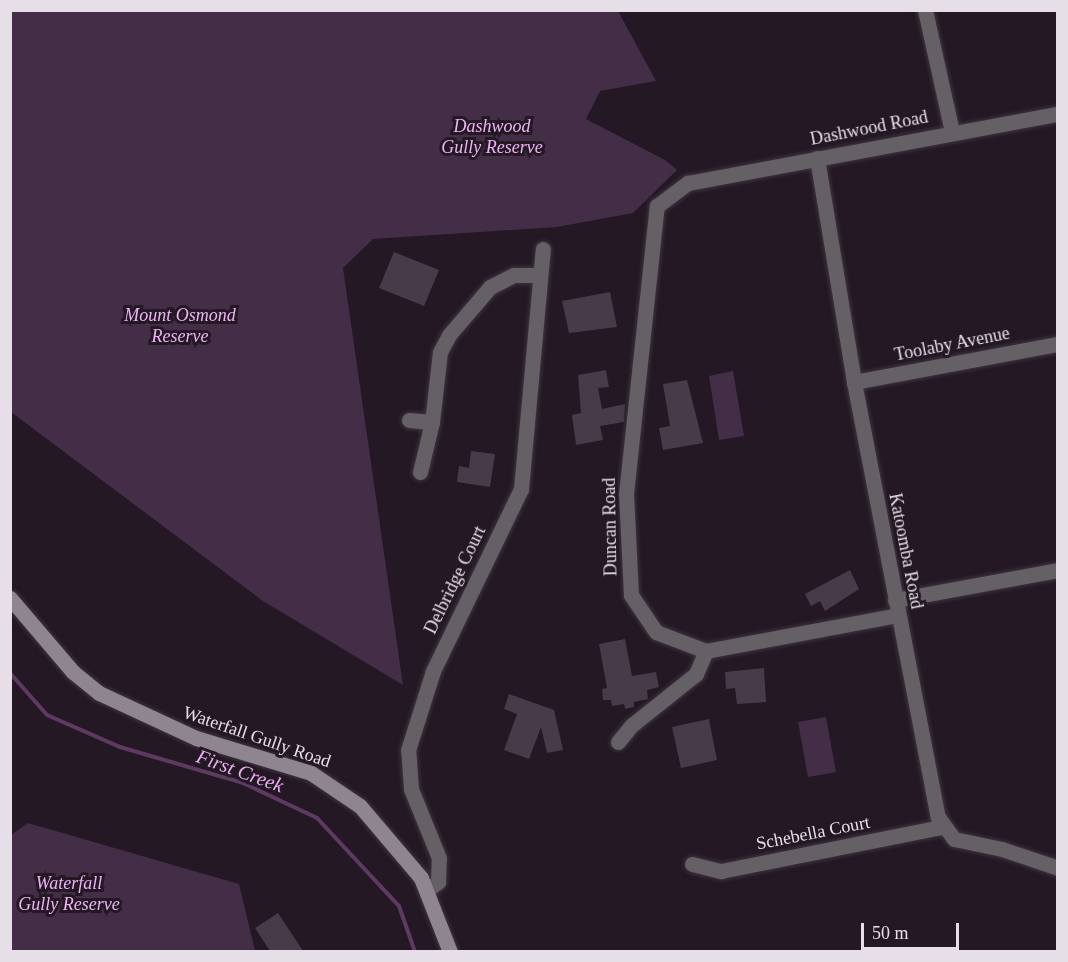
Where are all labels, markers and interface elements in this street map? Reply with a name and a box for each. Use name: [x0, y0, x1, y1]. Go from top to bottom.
street label: Dashwood Road: [808, 106, 930, 150]
park label: Dashwood Gully Reserve: [441, 116, 543, 158]
park label: Mount Osmond Reserve: [124, 305, 236, 348]
street label: Toolaby Avenue: [892, 322, 1012, 366]
street label: Duncan Road: [598, 478, 622, 576]
street label: Katoomba Road: [884, 491, 928, 611]
street label: Delbridge Court: [420, 522, 490, 638]
street label: Waterfall Gully Road: [180, 702, 334, 772]
water label: First Creek: [193, 744, 287, 798]
street label: Schebella Court: [754, 811, 872, 855]
park label: Waterfall Gully Reserve: [18, 873, 120, 916]
scale bar: [864, 911, 962, 949]
text: 50 m: [872, 923, 909, 943]

